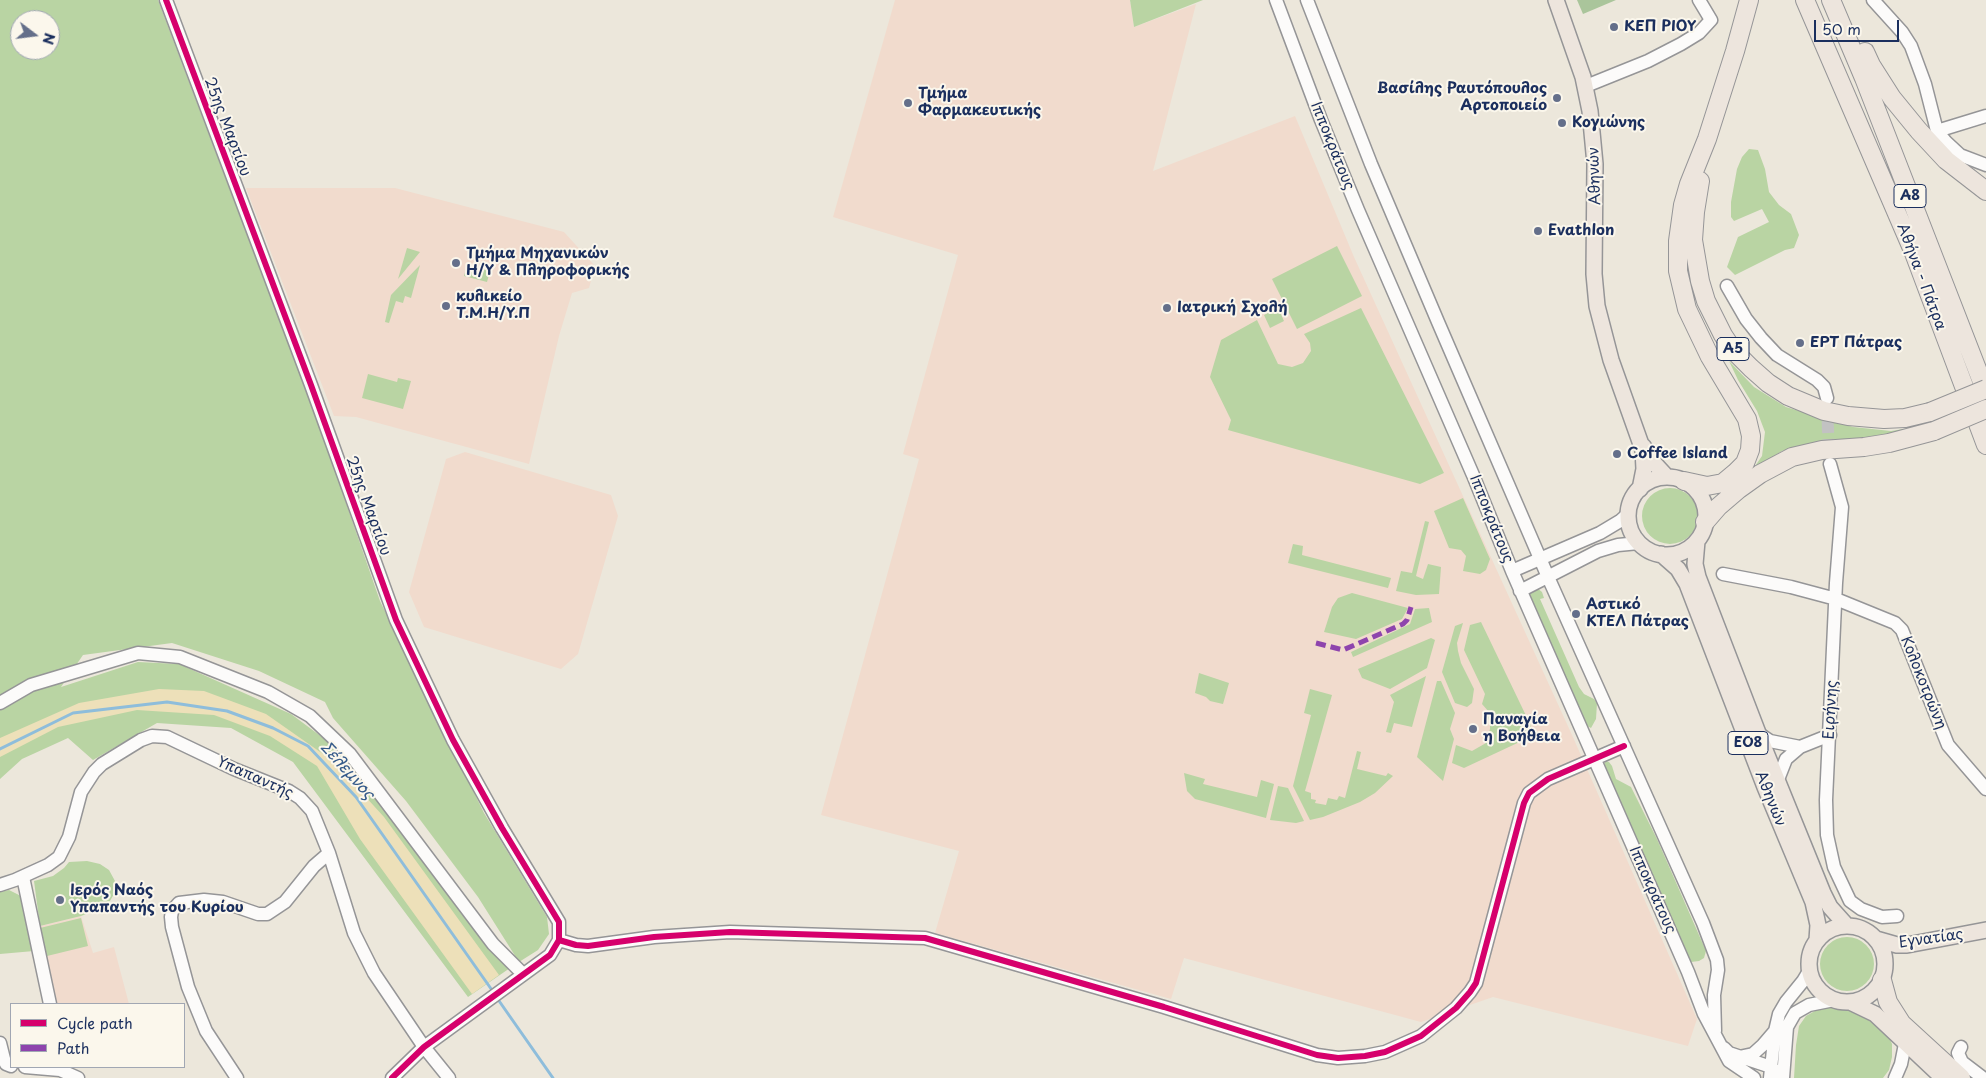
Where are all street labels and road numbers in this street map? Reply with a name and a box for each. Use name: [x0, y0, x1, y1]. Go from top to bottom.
street label: 25ης Μαρτίου: [200, 75, 254, 179]
street label: Ιπποκράτους: [1306, 99, 1358, 193]
street label: Αθηνών: [1585, 146, 1605, 206]
road number: Α8: [1894, 185, 1926, 208]
street label: Αθήνα - Πάτρα: [1892, 221, 1950, 333]
road number: Α5: [1717, 338, 1749, 360]
street label: 25ης Μαρτίου: [342, 454, 394, 558]
street label: Ιπποκράτους: [1465, 472, 1517, 566]
street label: Κολοκοτρώνη: [1896, 634, 1950, 732]
street label: Ειρήνης: [1820, 680, 1842, 740]
road number: ΕΟ8: [1728, 731, 1768, 754]
street label: Υπαπαντής: [214, 753, 296, 803]
street label: Αθηνών: [1751, 769, 1789, 829]
street label: Ιπποκράτους: [1625, 844, 1679, 936]
street label: Εγνατίας: [1898, 926, 1964, 952]

